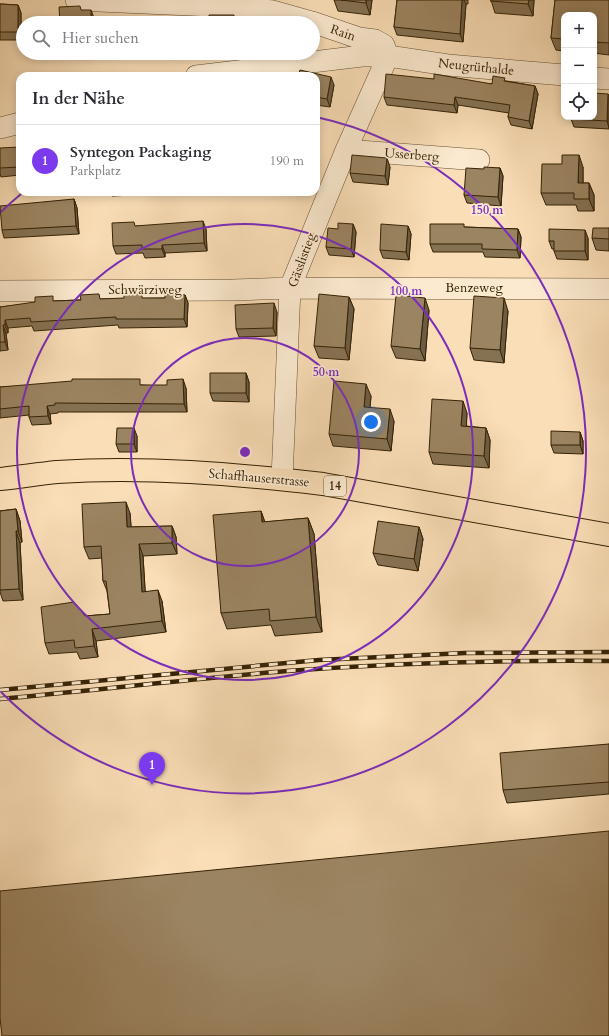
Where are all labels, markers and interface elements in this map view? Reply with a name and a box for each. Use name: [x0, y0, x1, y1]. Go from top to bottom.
map controls: [561, 12, 597, 120]
button: +: [561, 12, 597, 48]
search box: [16, 16, 320, 60]
street label: Rain: [328, 20, 359, 46]
icon: search: [30, 27, 52, 49]
text: Hier suchen: [62, 28, 139, 48]
button: −: [561, 48, 597, 84]
street label: Neugrüthalde: [437, 54, 515, 80]
button: locate: [561, 84, 597, 120]
text: In der Nähe: [32, 87, 125, 110]
text: Syntegon Packaging: [70, 142, 211, 162]
street label: Usserberg: [384, 144, 441, 166]
text: 1: [42, 152, 48, 170]
text: 190 m: [270, 152, 304, 170]
text: Parkplatz: [70, 162, 121, 180]
text: 150 m: [471, 202, 504, 218]
street label: Gässlistieg: [284, 229, 320, 290]
street label: Benzeweg: [445, 279, 503, 297]
street label: Schwärziweg: [108, 281, 182, 299]
text: 100 m: [390, 283, 423, 299]
text: 50 m: [313, 364, 340, 380]
your location: [361, 412, 381, 432]
centre of rings: [238, 445, 252, 459]
street label: Schaffhauserstrasse: [208, 465, 310, 491]
road number: 14: [324, 476, 346, 496]
pin: 1: [139, 752, 165, 785]

